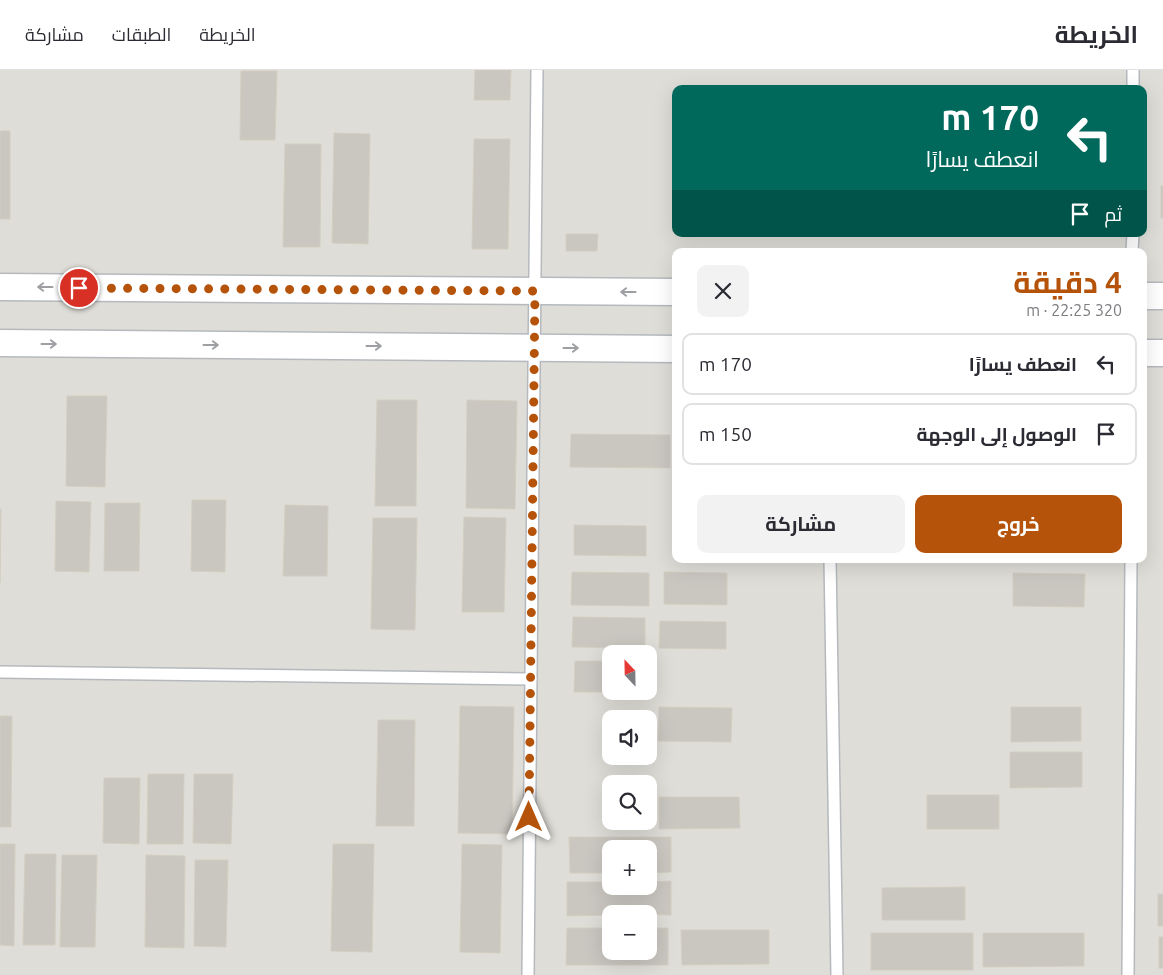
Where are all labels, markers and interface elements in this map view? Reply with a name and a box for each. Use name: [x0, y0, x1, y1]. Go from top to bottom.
text: الخريطة: [1055, 21, 1138, 48]
text: مشاركة: [25, 24, 84, 44]
text: الطبقات: [112, 24, 171, 44]
text: الخريطة: [199, 24, 256, 44]
text: 170 m: [941, 97, 1039, 137]
icon: left: [1057, 105, 1122, 170]
text: انعطف يسارًا: [926, 146, 1039, 171]
icon: arrive: [1066, 200, 1094, 228]
text: ثم: [1104, 203, 1122, 225]
button: close: [697, 265, 749, 317]
text: 4 دقيقة: [1013, 265, 1122, 299]
pin: [58, 267, 100, 309]
icon: arrive: [65, 274, 93, 302]
one-way arrow: [37, 282, 54, 292]
one-way arrow: [620, 287, 636, 297]
text: 320 m · 22:25: [1026, 301, 1122, 319]
one-way arrow: [40, 339, 56, 349]
one-way arrow: [202, 340, 219, 350]
one-way arrow: [365, 342, 381, 351]
one-way arrow: [562, 343, 579, 353]
icon: left: [1092, 350, 1120, 378]
text: 170 m: [699, 353, 752, 375]
text: انعطف يسارًا: [969, 353, 1077, 375]
icon: arrive: [1092, 420, 1120, 448]
text: 150 m: [699, 423, 752, 445]
text: الوصول إلى الوجهة: [917, 423, 1077, 445]
button: مشاركة: [697, 495, 905, 553]
button: خروج: [915, 495, 1122, 553]
north arrow: [602, 645, 658, 700]
map controls: [602, 645, 657, 960]
button: sound: [602, 710, 657, 765]
button: search: [602, 775, 657, 830]
position arrow: [502, 790, 554, 842]
button: +: [602, 840, 657, 895]
button: −: [602, 905, 657, 960]

